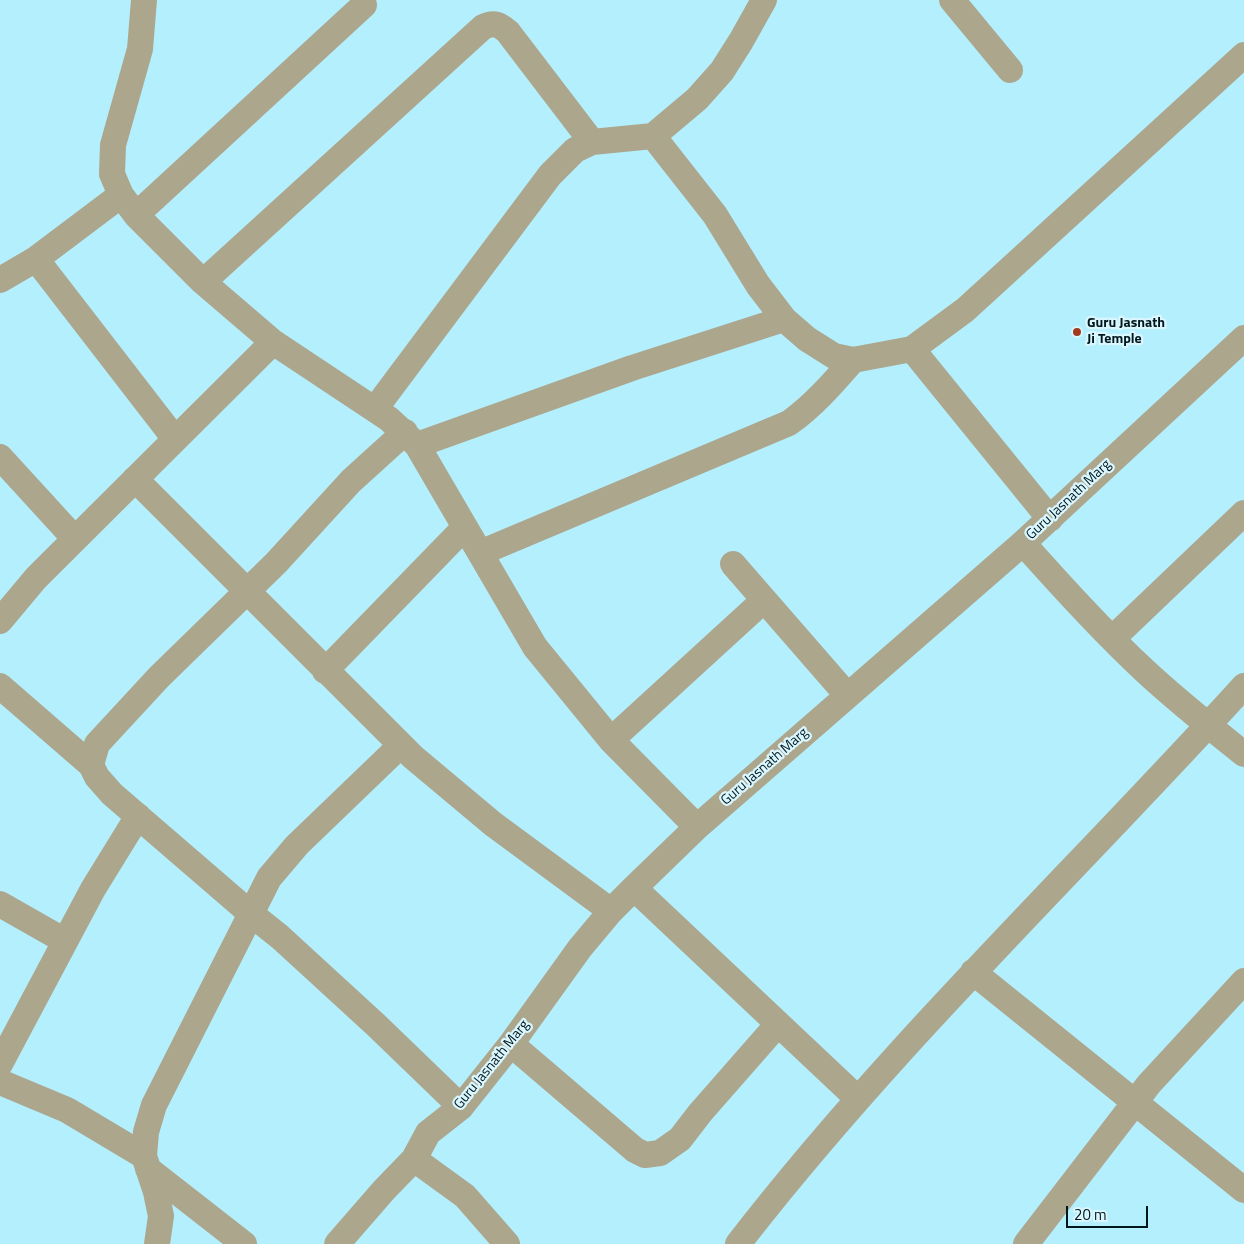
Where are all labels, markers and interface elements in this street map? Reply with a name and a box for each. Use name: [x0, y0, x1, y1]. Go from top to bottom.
place label: Guru Jasnath Ji Temple: [1087, 316, 1165, 348]
marker: Guru Jasnath Ji Temple: [1071, 326, 1083, 338]
street label: Guru Jasnath Marg: [1023, 456, 1115, 544]
street label: Guru Jasnath Marg: [718, 725, 812, 809]
street label: Guru Jasnath Marg: [451, 1017, 533, 1113]
scale bar: [1069, 1196, 1152, 1228]
text: 20 m: [1074, 1203, 1107, 1226]

